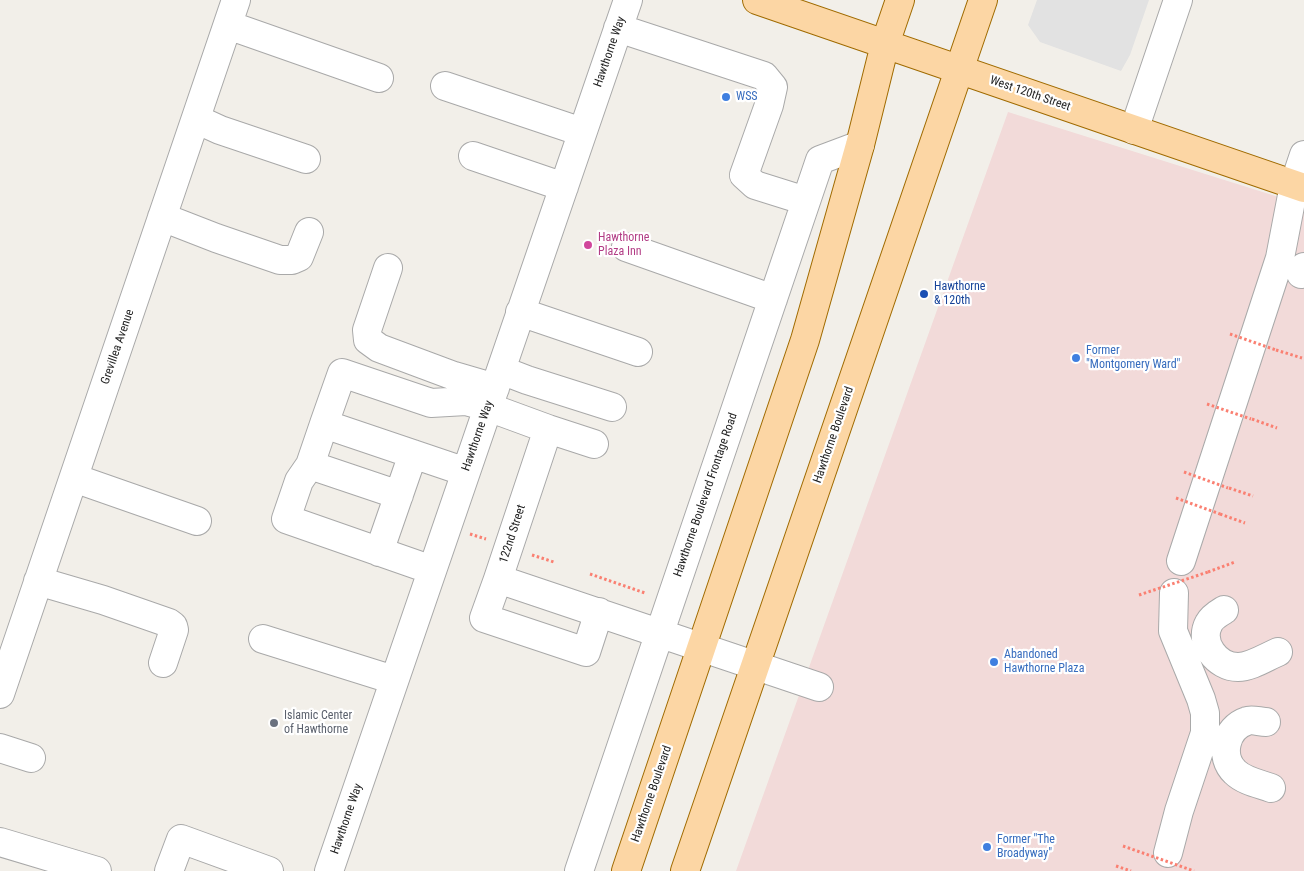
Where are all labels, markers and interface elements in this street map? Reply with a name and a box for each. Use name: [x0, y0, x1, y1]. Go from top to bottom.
street label: Hawthorne Way: [591, 15, 629, 89]
street label: West 120th Street: [988, 73, 1072, 115]
place label: WSS: [736, 90, 758, 104]
marker: WSS: [720, 91, 732, 103]
place label: Hawthorne Plaza Inn: [598, 231, 649, 259]
marker: Hawthorne Plaza Inn: [582, 239, 594, 251]
place label: Hawthorne & 120th: [934, 280, 985, 308]
marker: Hawthorne & 120th: [918, 288, 930, 300]
street label: Grevillea Avenue: [98, 308, 138, 386]
place label: Former "Montgomery Ward": [1086, 344, 1180, 372]
marker: Former "Montgomery Ward": [1070, 352, 1082, 364]
street label: Hawthorne Boulevard: [811, 385, 857, 485]
street label: Hawthorne Way: [459, 399, 497, 473]
street label: Hawthorne Boulevard Frontage Road: [671, 411, 741, 579]
street label: 122nd Street: [497, 503, 529, 565]
place label: Abandoned Hawthorne Plaza: [1004, 648, 1084, 676]
marker: Abandoned Hawthorne Plaza: [988, 656, 1000, 668]
place label: Islamic Center of Hawthorne: [284, 709, 352, 737]
marker: Islamic Center of Hawthorne: [268, 717, 280, 729]
street label: Hawthorne Boulevard: [629, 744, 675, 844]
street label: Hawthorne Way: [328, 782, 366, 856]
place label: Former "The Broadyway": [997, 833, 1055, 861]
marker: Former "The Broadyway": [981, 841, 993, 853]

